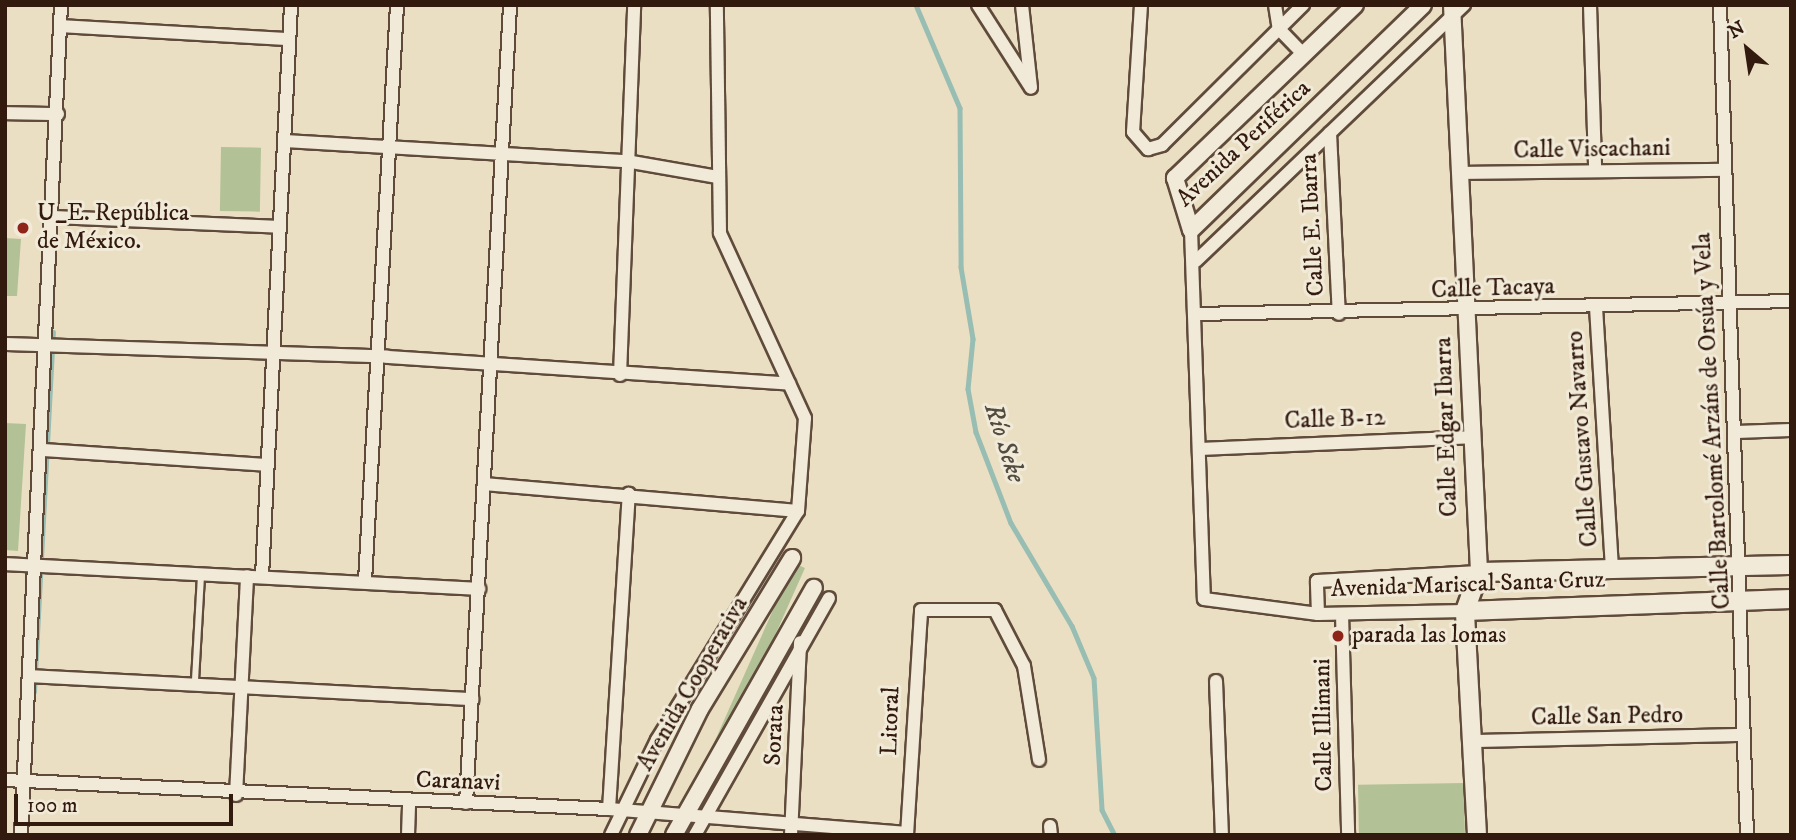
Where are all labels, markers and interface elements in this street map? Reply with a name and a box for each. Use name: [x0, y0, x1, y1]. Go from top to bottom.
north arrow: [1712, 14, 1782, 84]
text: N: [1724, 16, 1749, 44]
street label: Avenida Periférica: [1171, 74, 1317, 214]
street label: Calle Viscachani: [1513, 134, 1671, 166]
street label: Calle E. Ibarra: [1295, 153, 1331, 297]
place label: U_E. República de México.: [37, 200, 189, 256]
marker: U_E. República de México.: [15, 220, 31, 236]
street label: Calle Bartolomé Arzáns de Orsúa y Vela: [1689, 232, 1737, 610]
street label: Calle Tacaya: [1431, 272, 1555, 306]
street label: Calle Gustavo Navarro: [1561, 330, 1605, 548]
street label: Calle Edgar Ibarra: [1429, 337, 1465, 517]
water label: Río Seke: [977, 399, 1031, 487]
street label: Calle B-12: [1284, 404, 1386, 436]
street label: Avenida Mariscal Santa Cruz: [1330, 566, 1606, 604]
street label: Avenida Cooperativa: [631, 592, 755, 776]
place label: parada las lomas: [1352, 622, 1506, 650]
marker: parada las lomas: [1330, 628, 1346, 644]
street label: Calle Illimani: [1308, 658, 1340, 792]
street label: Litoral: [875, 686, 907, 756]
street label: Calle San Pedro: [1531, 701, 1683, 733]
street label: Sorata: [759, 704, 791, 766]
street label: Caranavi: [415, 766, 501, 798]
scale bar: [18, 780, 236, 824]
text: 100 m: [27, 793, 78, 819]

